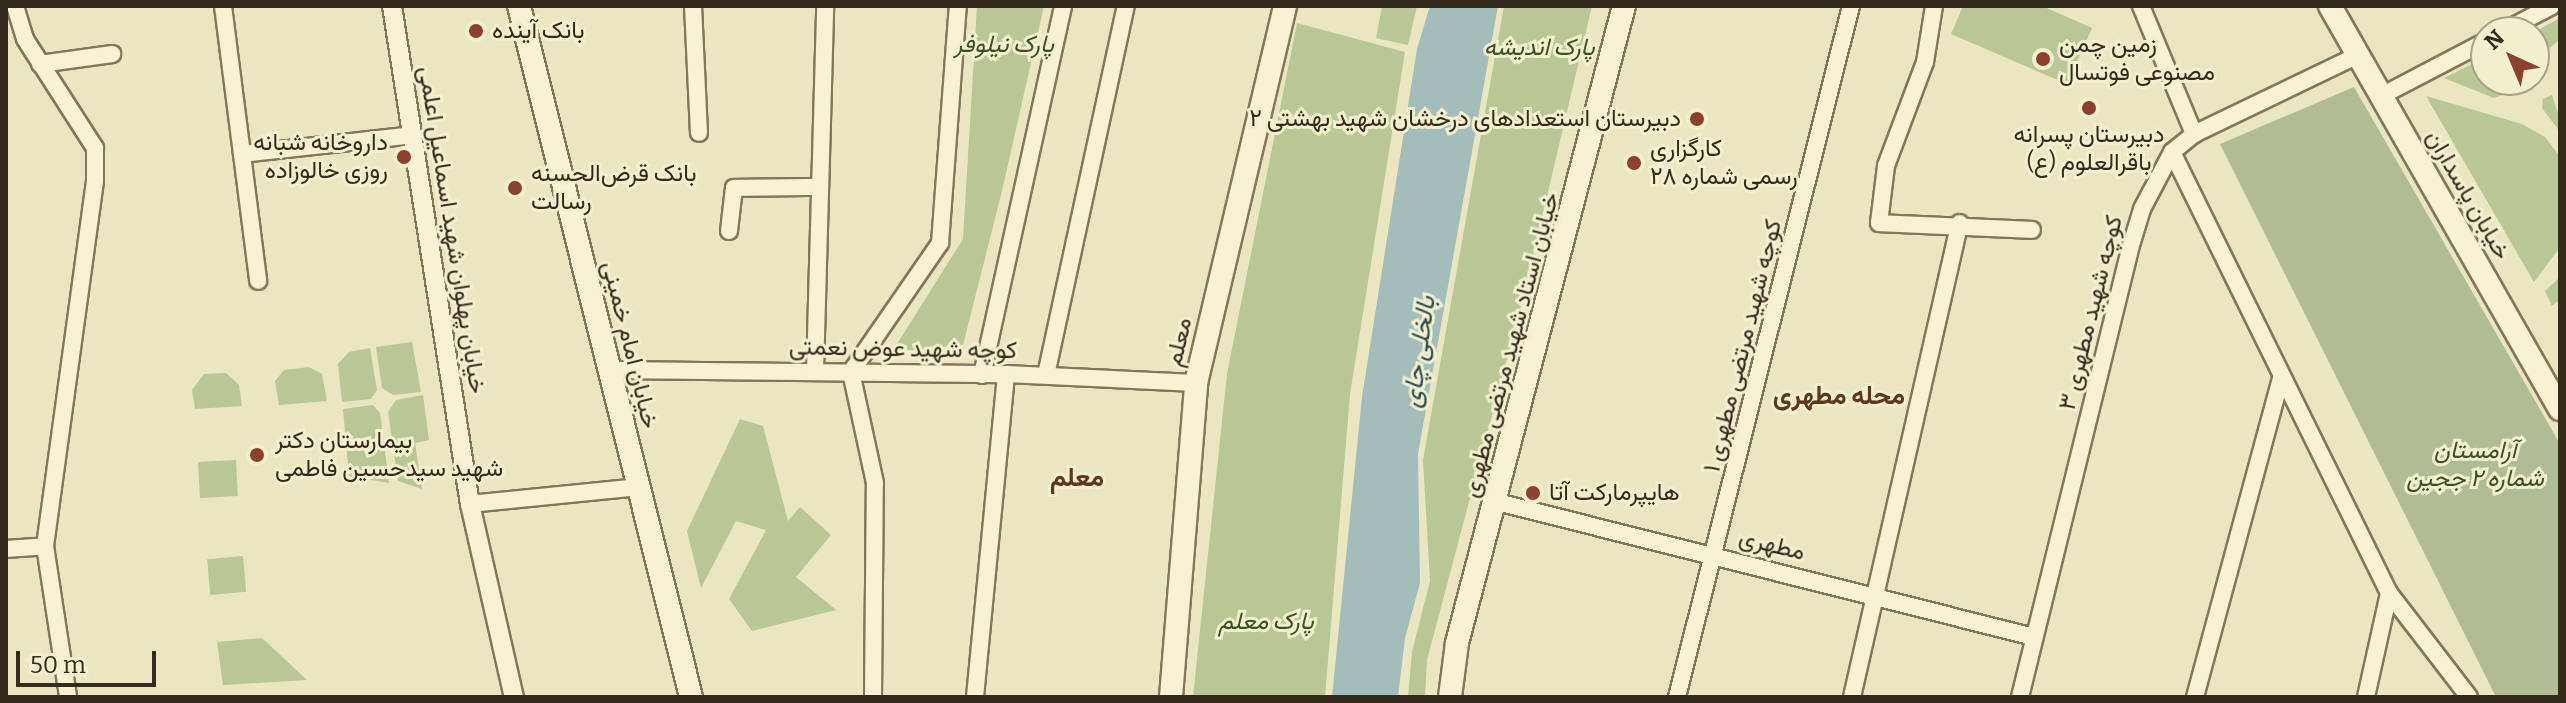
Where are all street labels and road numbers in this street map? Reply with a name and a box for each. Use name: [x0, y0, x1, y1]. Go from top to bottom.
street label: خیابان پهلوان شهید اسماعیل اعلمی: [412, 64, 492, 396]
street label: خیابان پاسداران: [2419, 125, 2517, 265]
street label: خیابان استاد شهید مرتضی مطهری: [1456, 189, 1566, 501]
street label: کوچه شهید مطهری ۳: [2053, 213, 2129, 413]
street label: کوچه شهید مرتضی مطهری ۱: [1698, 217, 1788, 475]
street label: خیابان امام خمینی: [595, 258, 665, 432]
street label: معلم: [1159, 315, 1199, 369]
street label: کوچه شهید عوض نعمتی: [789, 333, 1017, 365]
street label: مطهری: [1736, 523, 1808, 567]

